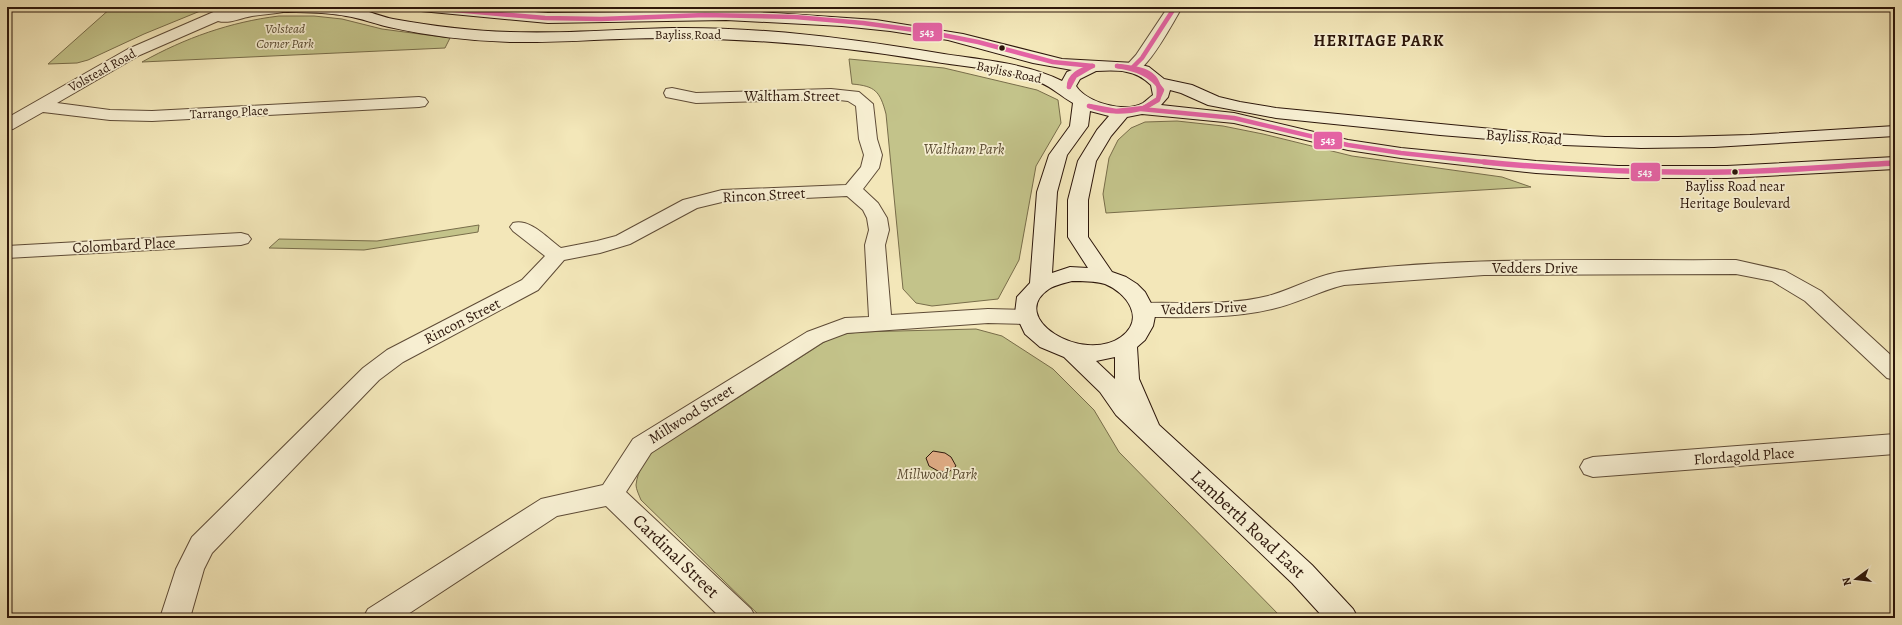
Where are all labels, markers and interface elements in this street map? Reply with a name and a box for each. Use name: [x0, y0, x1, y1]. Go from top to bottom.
park label: Volstead Corner Park: [256, 20, 314, 52]
line badge: 543: [912, 22, 943, 42]
text: 543: [920, 25, 935, 40]
street label: Bayliss Road: [655, 26, 721, 43]
district label: HERITAGE PARK: [1314, 30, 1444, 52]
unlabelled marker: [997, 43, 1007, 53]
street label: Volstead Road: [64, 44, 139, 96]
street label: Bayliss Road: [975, 57, 1043, 87]
street label: Waltham Street: [743, 86, 840, 106]
street label: Tarrango Place: [189, 101, 269, 123]
street label: Bayliss Road: [1485, 124, 1564, 150]
line badge: 543: [1313, 131, 1343, 150]
text: 543: [1321, 133, 1336, 148]
park label: Waltham Park: [923, 139, 1005, 159]
line badge: 543: [1630, 162, 1661, 182]
text: 543: [1638, 165, 1653, 180]
marker: Bayliss Road near Heritage Boulevard: [1730, 167, 1740, 177]
place label: Bayliss Road near Heritage Boulevard: [1680, 177, 1791, 213]
street label: Rincon Street: [722, 183, 806, 207]
street label: Colombard Place: [72, 232, 176, 258]
street label: Vedders Drive: [1491, 258, 1578, 278]
street label: Rincon Street: [420, 293, 504, 349]
street label: Vedders Drive: [1160, 296, 1248, 320]
street label: Millwood Street: [644, 380, 738, 448]
street label: Flordagold Place: [1693, 442, 1795, 469]
park label: Millwood Park: [897, 464, 978, 484]
street label: Lamberth Road East: [1185, 465, 1311, 583]
street label: Cardinal Street: [628, 509, 725, 603]
north arrow: [1836, 559, 1876, 599]
text: N: [1839, 576, 1855, 587]

